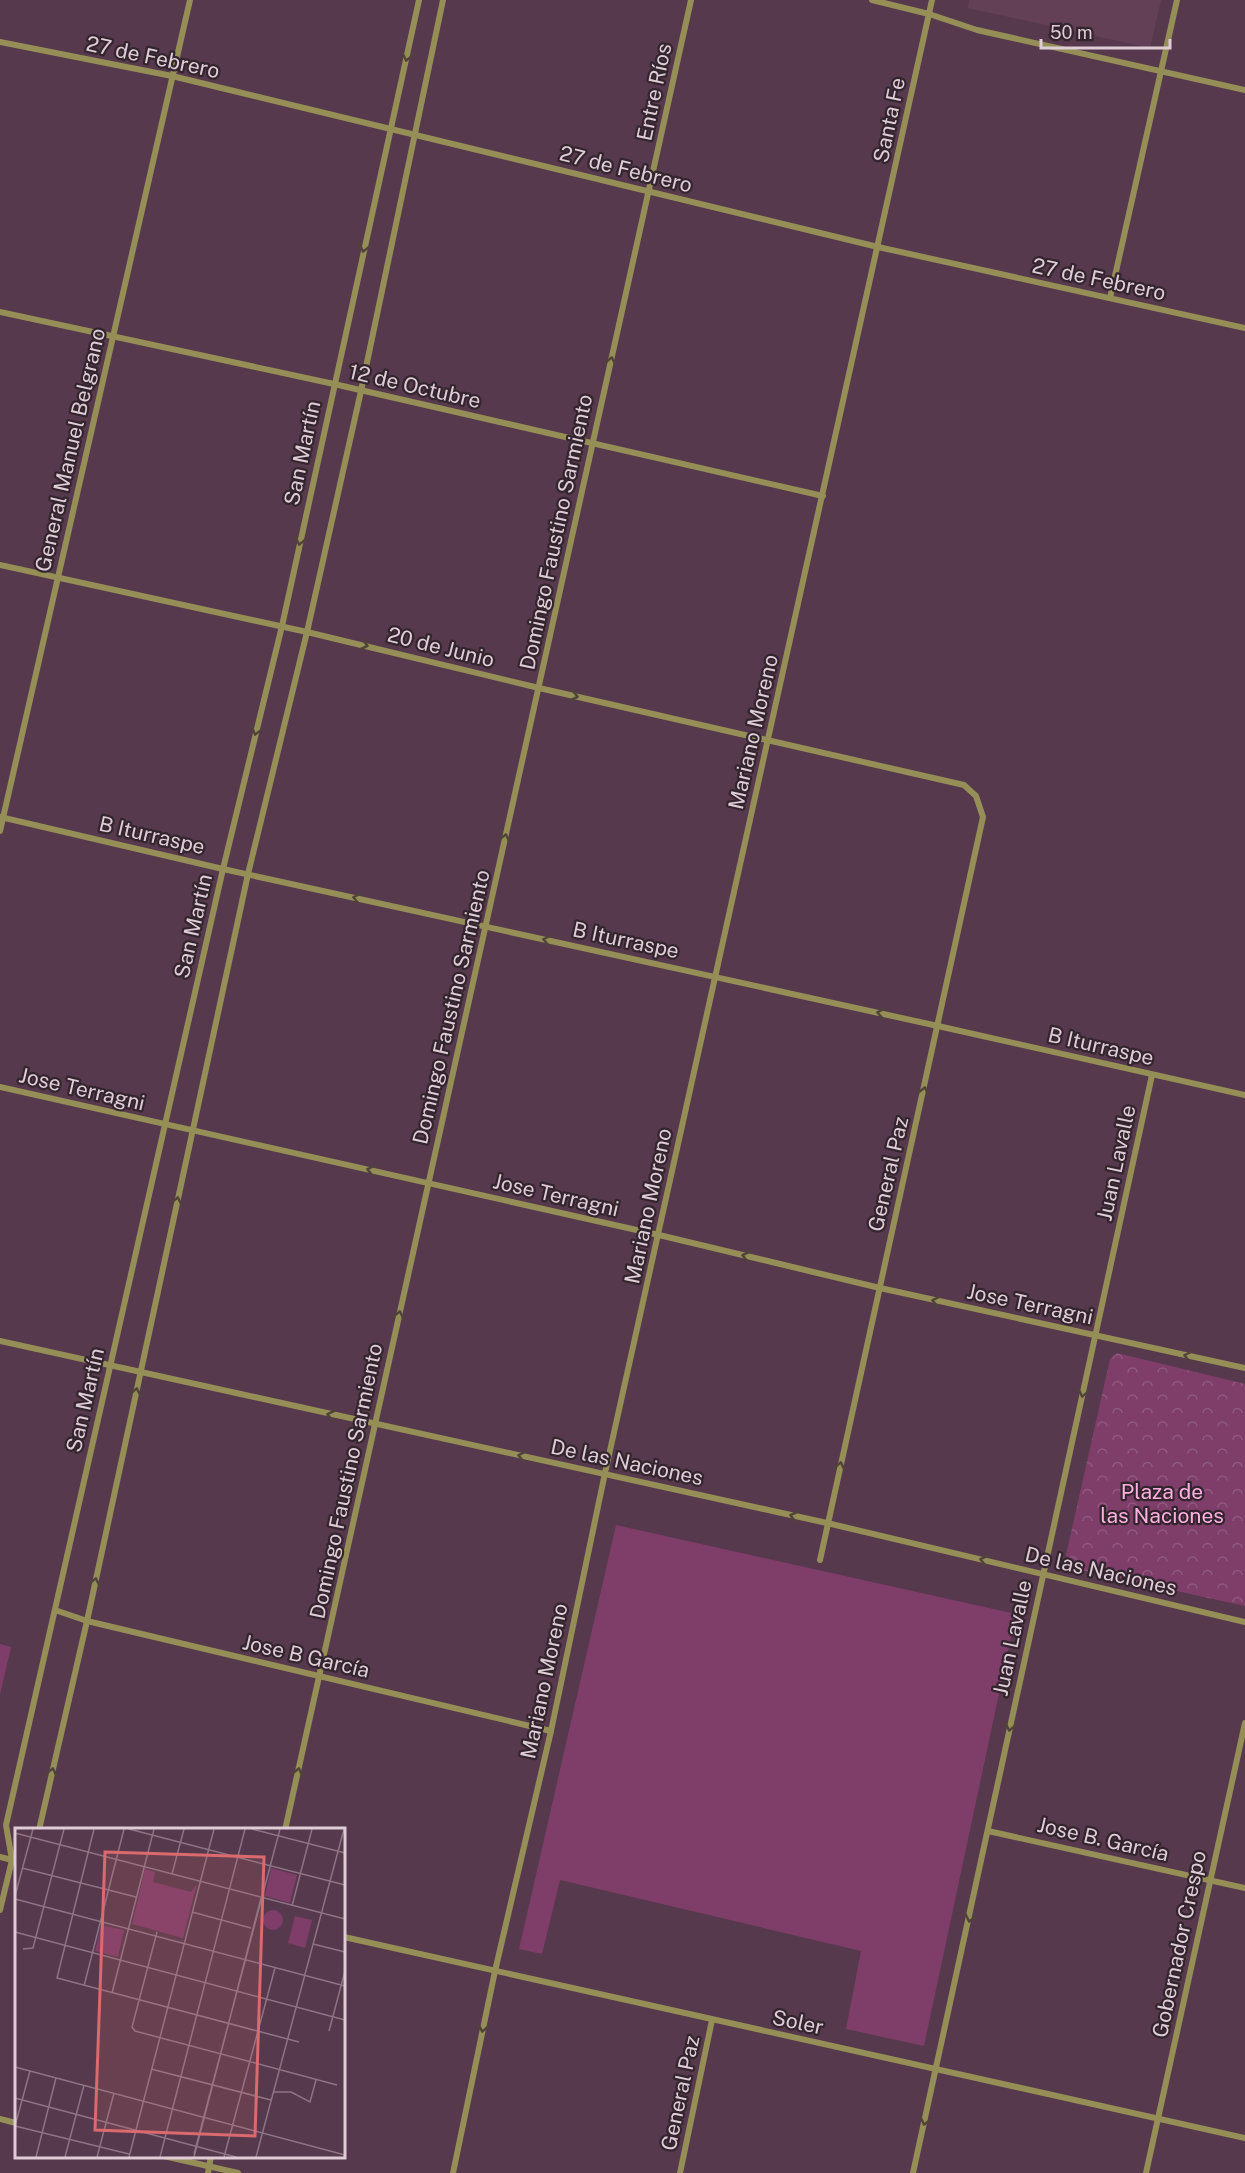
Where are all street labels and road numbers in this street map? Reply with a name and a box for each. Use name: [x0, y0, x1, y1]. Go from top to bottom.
street label: 27 de Febrero: [84, 31, 222, 83]
street label: Entre Ríos: [631, 41, 677, 143]
street label: Santa Fe: [868, 75, 910, 165]
street label: 27 de Febrero: [557, 140, 695, 198]
street label: 27 de Febrero: [1030, 253, 1168, 305]
street label: General Manuel Belgrano: [30, 326, 110, 574]
street label: 12 de Octubre: [347, 359, 483, 413]
street label: Domingo Faustino Sarmiento: [515, 392, 597, 672]
street label: San Martín: [279, 398, 325, 508]
street label: 20 de Junio: [385, 622, 497, 672]
street label: Mariano Moreno: [723, 652, 783, 812]
street label: B Iturraspe: [97, 811, 207, 859]
street label: Domingo Faustino Sarmiento: [407, 867, 495, 1147]
street label: San Martín: [169, 871, 217, 981]
street label: B Iturraspe: [571, 917, 681, 963]
street label: B Iturraspe: [1046, 1022, 1156, 1070]
street label: Jose Terragni: [17, 1062, 147, 1116]
street label: Juan Lavalle: [1092, 1103, 1140, 1223]
street label: General Paz: [863, 1114, 913, 1234]
street label: Mariano Moreno: [619, 1126, 677, 1286]
street label: Jose Terragni: [491, 1168, 621, 1222]
street label: Jose Terragni: [965, 1278, 1095, 1330]
street label: Domingo Faustino Sarmiento: [305, 1341, 387, 1621]
street label: San Martín: [61, 1345, 109, 1455]
street label: De las Naciones: [549, 1434, 705, 1490]
street label: De las Naciones: [1023, 1541, 1179, 1601]
street label: Juan Lavalle: [988, 1578, 1036, 1698]
street label: Mariano Moreno: [515, 1601, 573, 1761]
street label: Jose B García: [240, 1629, 372, 1683]
street label: Jose B. García: [1035, 1812, 1171, 1866]
street label: Gobernador Crespo: [1147, 1848, 1211, 2040]
street label: Soler: [770, 2004, 826, 2040]
street label: General Paz: [656, 2033, 704, 2153]

